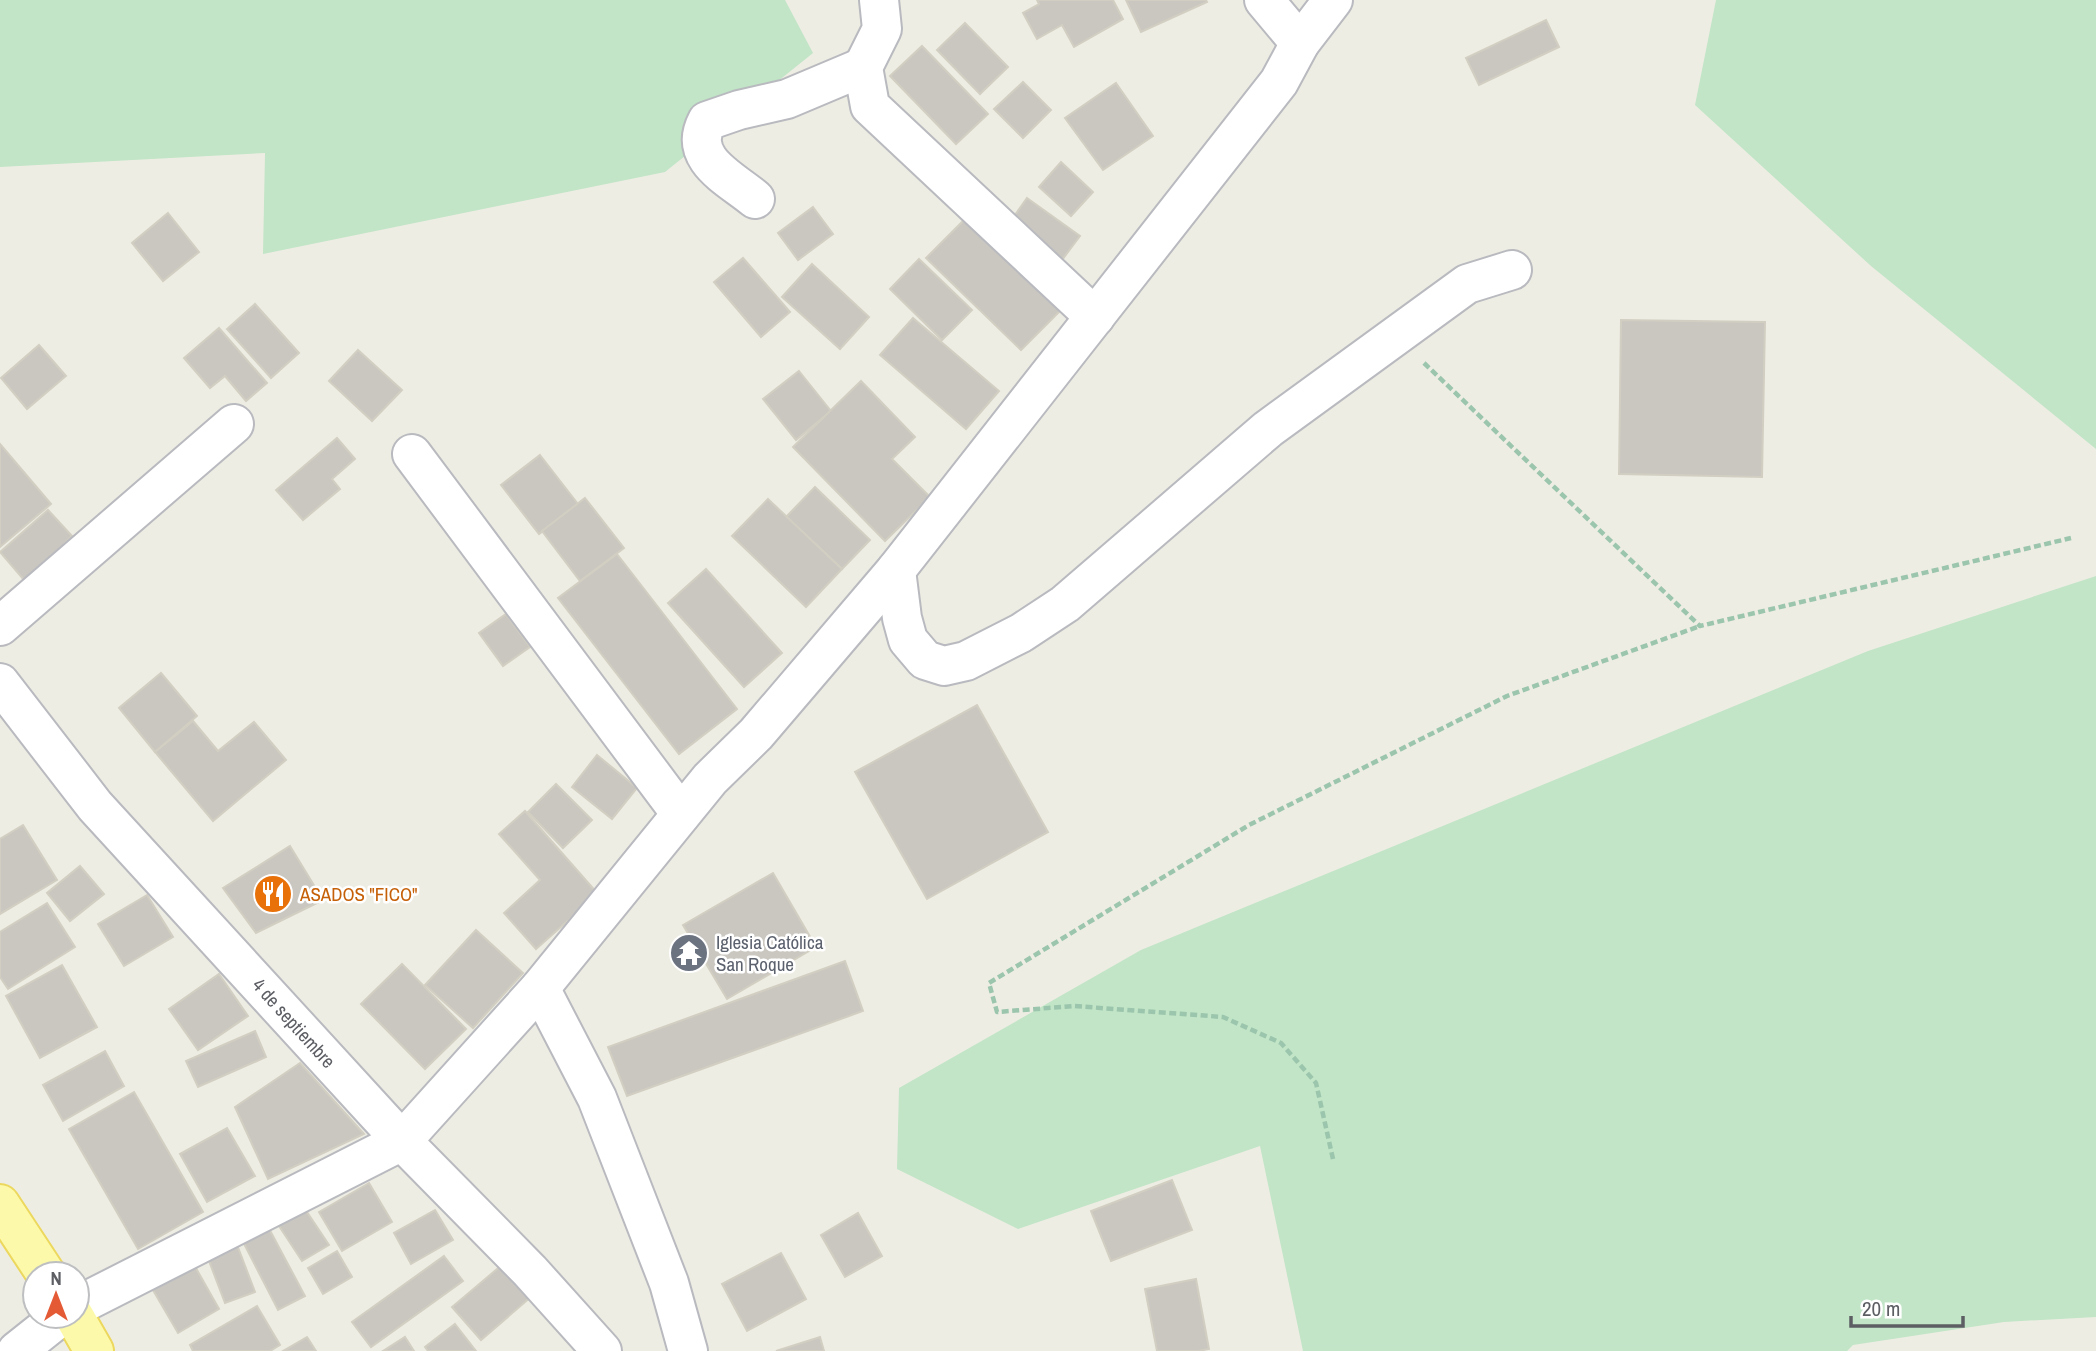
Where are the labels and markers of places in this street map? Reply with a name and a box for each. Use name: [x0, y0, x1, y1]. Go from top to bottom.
restaurant icon: ASADOS "FICO": [252, 873, 294, 915]
place label: ASADOS "FICO": [299, 881, 418, 907]
place label: Iglesia Católica San Roque: [716, 929, 824, 977]
temple icon: Iglesia Católica San Roque: [668, 932, 710, 974]

